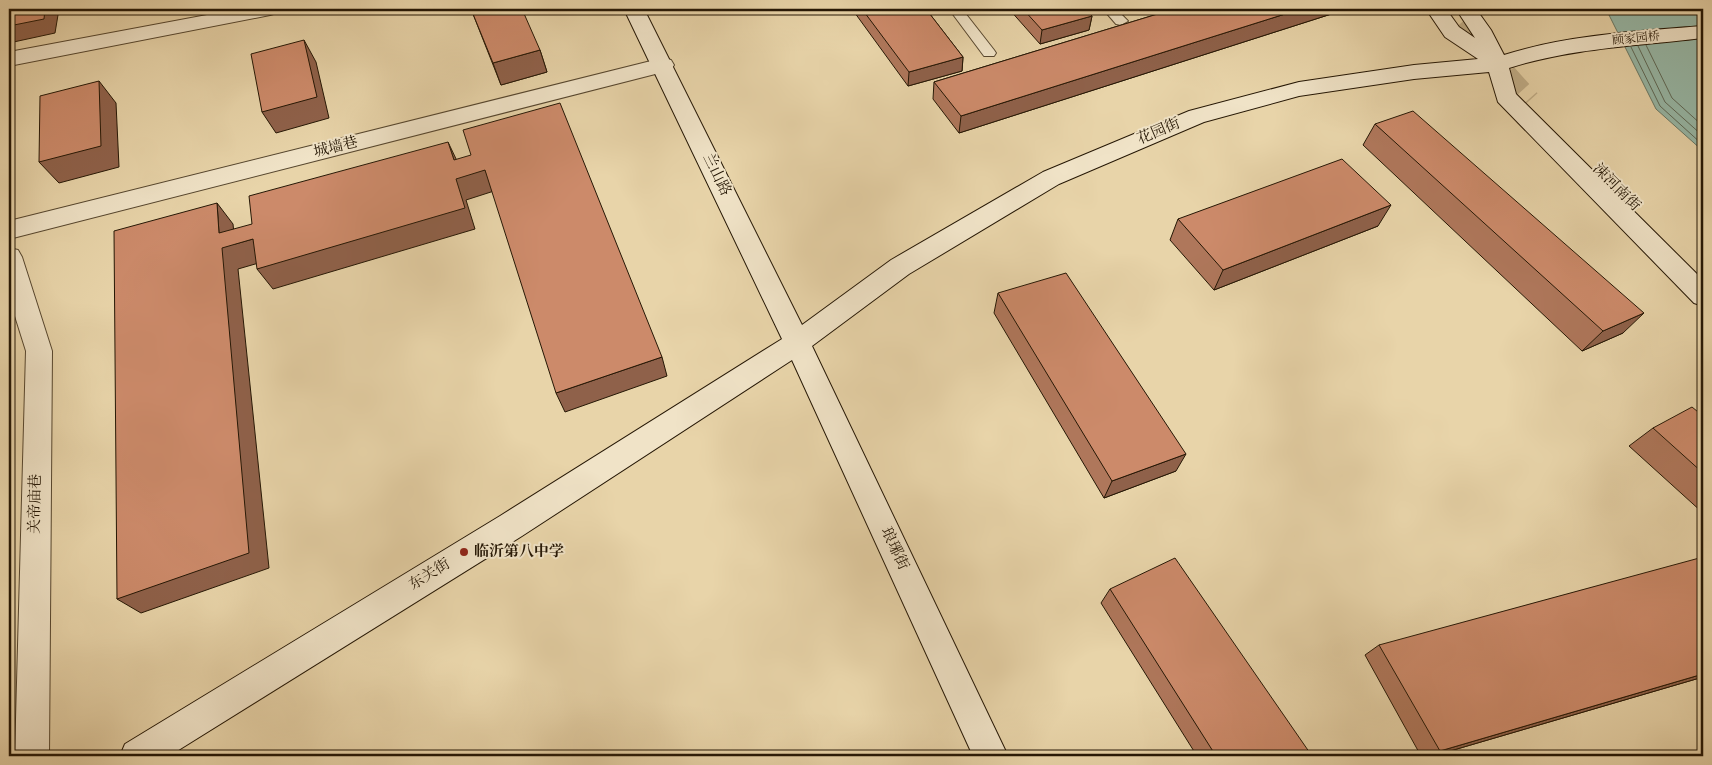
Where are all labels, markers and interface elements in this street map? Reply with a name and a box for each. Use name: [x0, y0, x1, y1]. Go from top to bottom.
street label: 顾家园桥: [1611, 29, 1661, 47]
street label: 花园街: [1135, 114, 1183, 148]
street label: 城墙巷: [312, 133, 360, 161]
street label: 兰山路: [699, 151, 734, 199]
street label: 涑河南街: [1589, 160, 1644, 215]
street label: 关帝庙巷: [26, 474, 44, 534]
street label: 琅琊街: [878, 525, 912, 573]
place label: 临沂第八中学: [474, 542, 564, 560]
marker: 临沂第八中学: [458, 546, 470, 558]
street label: 东关街: [406, 555, 453, 593]

